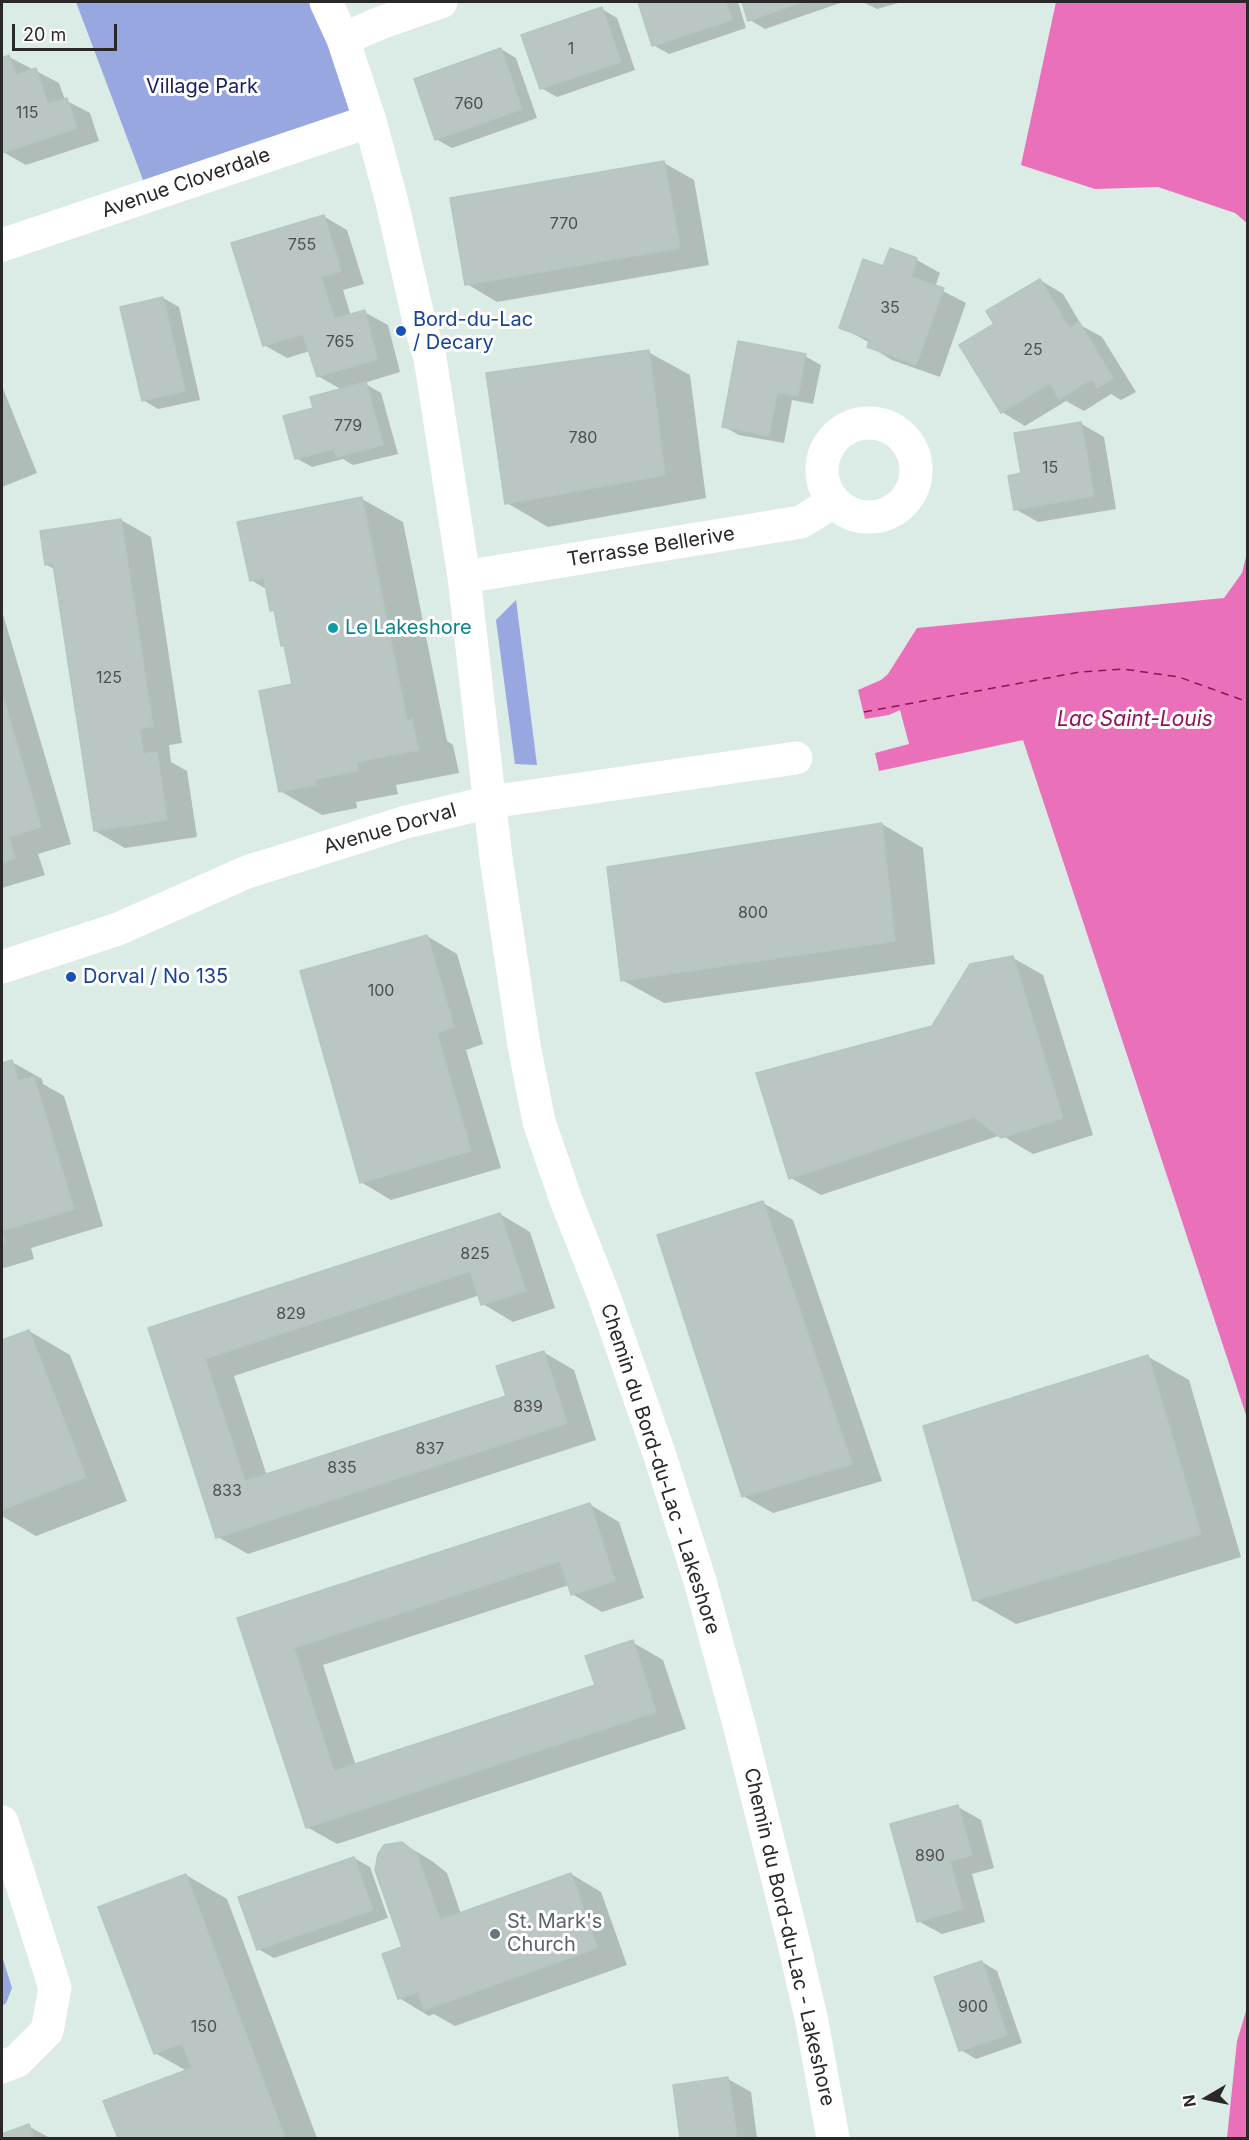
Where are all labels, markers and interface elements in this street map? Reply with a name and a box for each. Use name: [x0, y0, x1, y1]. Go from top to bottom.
scale bar: [15, 12, 120, 50]
text: 20 m: [23, 24, 66, 45]
house number: 1: [568, 39, 574, 59]
park label: Village Park: [146, 75, 258, 99]
house number: 760: [455, 94, 483, 114]
house number: 115: [16, 103, 38, 123]
street label: Avenue Cloverdale: [99, 143, 273, 223]
house number: 770: [550, 214, 578, 234]
house number: 755: [288, 235, 316, 255]
house number: 35: [880, 298, 900, 318]
place label: Bord-du-Lac / Decary: [413, 308, 533, 355]
marker: Bord-du-Lac / Decary: [394, 324, 408, 338]
house number: 765: [326, 332, 354, 352]
house number: 25: [1023, 340, 1043, 360]
house number: 779: [334, 416, 362, 436]
house number: 780: [569, 428, 597, 448]
house number: 15: [1042, 458, 1058, 478]
street label: Terrasse Bellerive: [566, 522, 736, 572]
place label: Le Lakeshore: [345, 616, 472, 640]
marker: Le Lakeshore: [326, 621, 340, 635]
house number: 125: [96, 668, 122, 688]
water label: Lac Saint-Louis: [1057, 707, 1213, 733]
street label: Avenue Dorval: [321, 799, 459, 859]
house number: 800: [738, 903, 768, 923]
place label: Dorval / No 135: [83, 965, 228, 989]
marker: Dorval / No 135: [64, 970, 78, 984]
house number: 100: [368, 981, 394, 1001]
house number: 825: [460, 1244, 490, 1264]
street label: Chemin du Bord-du-Lac - Lakeshore: [595, 1301, 725, 1637]
house number: 829: [276, 1304, 306, 1324]
house number: 839: [513, 1397, 543, 1417]
house number: 837: [416, 1439, 444, 1459]
house number: 835: [327, 1458, 357, 1478]
house number: 833: [212, 1481, 242, 1501]
street label: Chemin du Bord-du-Lac - Lakeshore: [738, 1766, 840, 2108]
house number: 890: [915, 1846, 945, 1866]
place label: St. Mark's Church: [507, 1910, 602, 1957]
marker: St. Mark's Church: [488, 1927, 502, 1941]
house number: 900: [958, 1997, 988, 2017]
house number: 150: [191, 2017, 217, 2037]
north arrow: [1177, 2068, 1237, 2128]
text: N: [1178, 2093, 1200, 2108]

